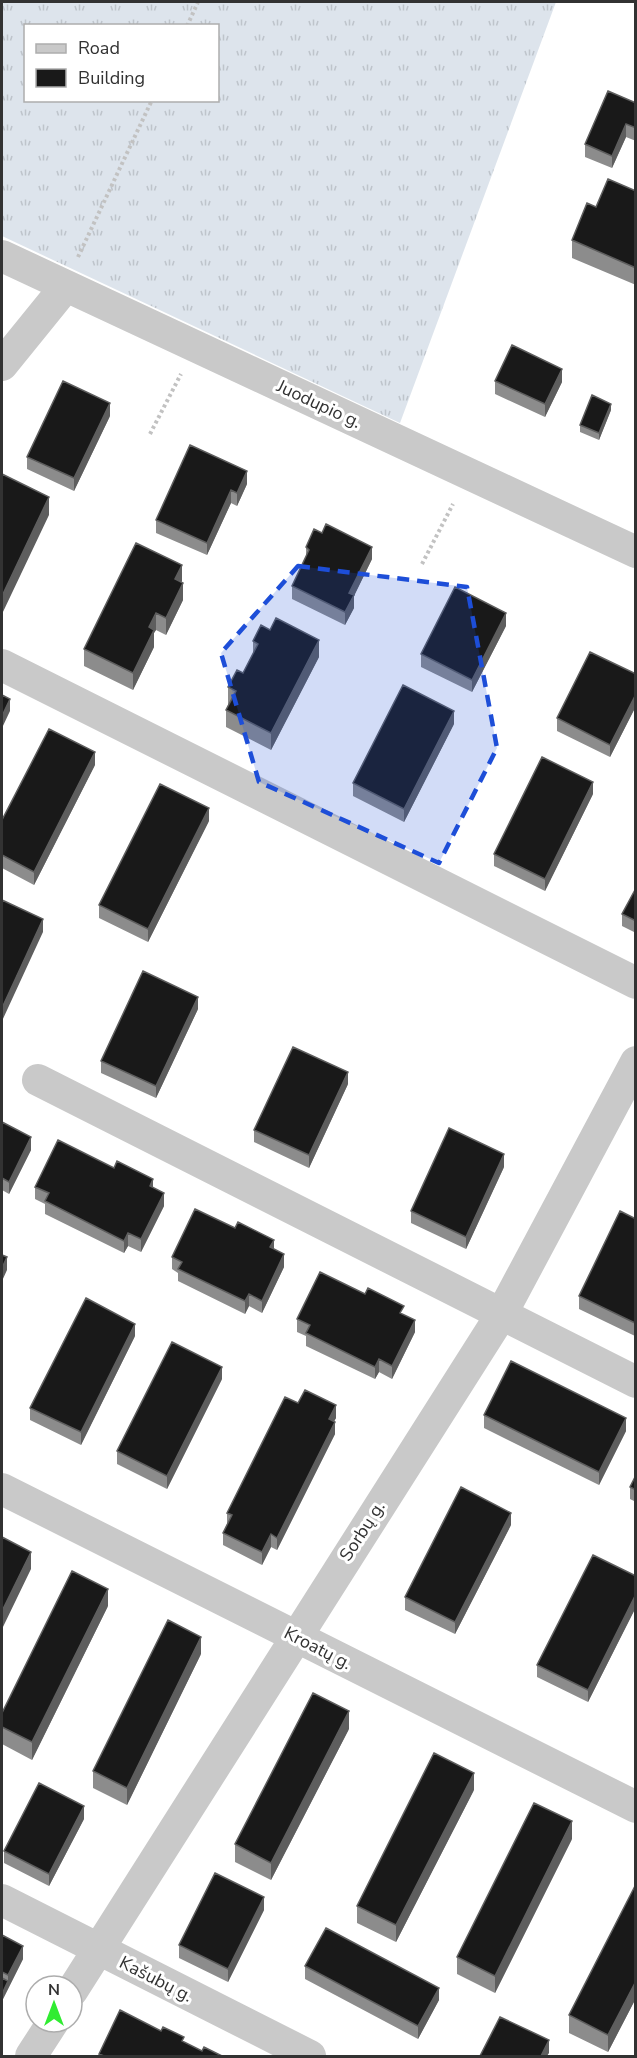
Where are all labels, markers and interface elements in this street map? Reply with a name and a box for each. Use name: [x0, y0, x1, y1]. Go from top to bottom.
legend: [24, 24, 219, 102]
text: Road: [78, 36, 120, 60]
text: Building: [78, 66, 145, 90]
street label: Juodupio g.: [272, 374, 365, 434]
street label: Sorbų g.: [334, 1496, 390, 1566]
street label: Kroatų g.: [280, 1621, 356, 1675]
street label: Kašubų g.: [115, 1950, 197, 2008]
north arrow: [24, 1974, 84, 2034]
text: N: [48, 1979, 60, 2001]

